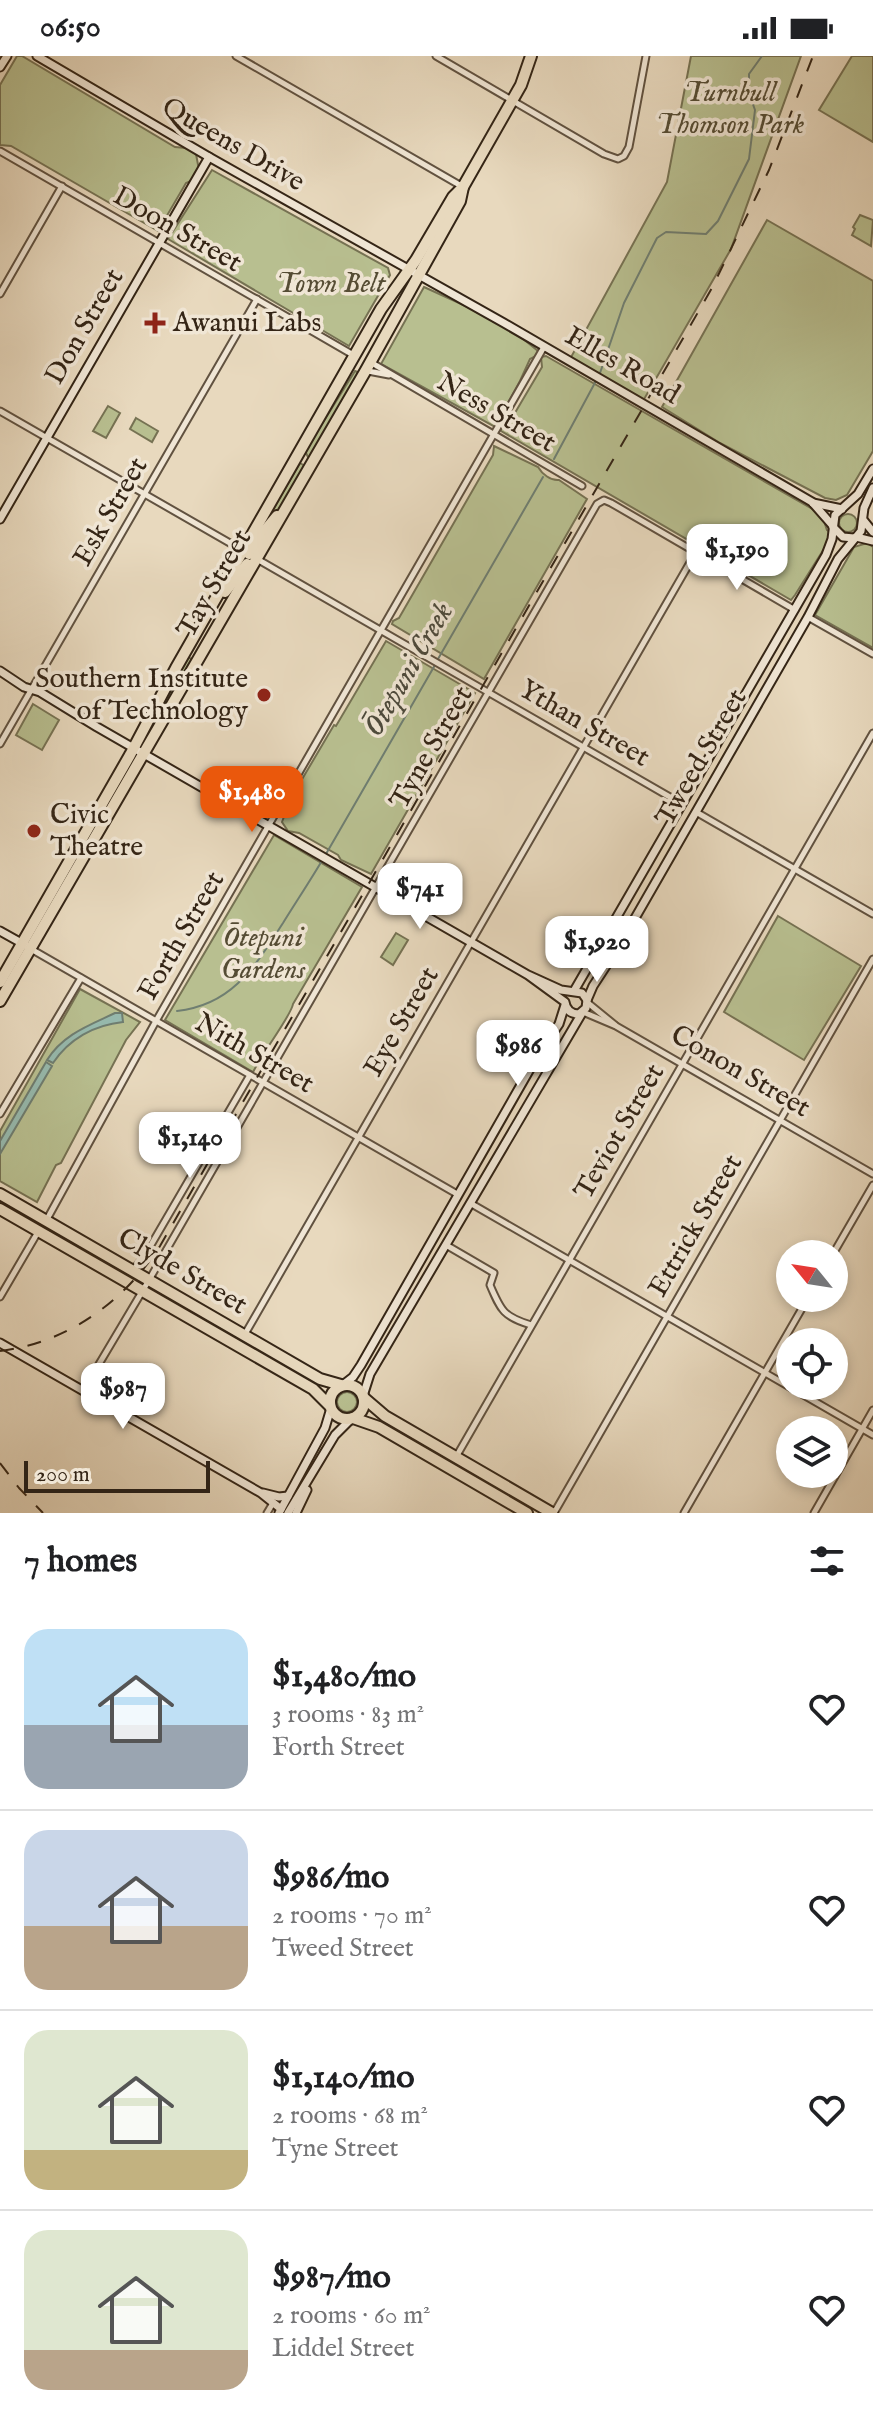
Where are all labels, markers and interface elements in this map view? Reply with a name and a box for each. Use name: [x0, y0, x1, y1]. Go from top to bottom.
text: 06:50: [40, 9, 101, 47]
park label: Turnbull Thomson Park: [656, 76, 804, 143]
street label: Queens Drive: [155, 90, 311, 200]
street label: Doon Street: [106, 179, 248, 281]
street label: Don Street: [38, 262, 132, 391]
park label: Town Belt: [276, 267, 387, 302]
place label: Awanui Labs: [172, 306, 321, 341]
marker: Awanui Labs: [144, 312, 166, 334]
street label: Elles Road: [558, 319, 686, 413]
street label: Ness Street: [430, 365, 562, 461]
street label: Esk Street: [66, 451, 156, 573]
street label: Tay Street: [170, 523, 260, 645]
pin: $1,190: [672, 524, 802, 592]
text: $1,190: [705, 533, 769, 566]
water label: Ōtepuni Creek: [355, 596, 463, 744]
place label: Southern Institute of Technology: [35, 662, 248, 729]
street label: Ythan Street: [512, 673, 656, 776]
street label: Tyne Street: [383, 680, 481, 816]
street label: Tweed Street: [649, 683, 756, 833]
marker: Southern Institute of Technology: [255, 686, 273, 704]
pin: $1,480: [187, 766, 317, 834]
text: $1,480: [218, 775, 286, 808]
place label: Civic Theatre: [50, 798, 143, 865]
marker: Civic Theatre: [25, 822, 43, 840]
pin: $741: [373, 863, 467, 931]
street label: Forth Street: [131, 865, 233, 1007]
text: $741: [396, 872, 444, 905]
pin: $1,920: [532, 916, 662, 984]
park label: Ōtepuni Gardens: [221, 921, 306, 988]
text: $1,920: [563, 925, 631, 958]
street label: Eye Street: [357, 961, 448, 1083]
street label: Nith Street: [188, 1006, 320, 1102]
street label: Conon Street: [664, 1018, 816, 1126]
pin: $986: [471, 1020, 565, 1088]
text: $986: [495, 1029, 541, 1062]
street label: Teviot Street: [567, 1058, 673, 1206]
pin: $1,140: [125, 1112, 255, 1180]
text: $1,140: [157, 1121, 223, 1154]
street label: Ettrick Street: [641, 1148, 751, 1304]
street label: Clyde Street: [111, 1221, 253, 1323]
north arrow: [776, 1240, 848, 1312]
map controls: [776, 1240, 848, 1488]
button: locate: [776, 1328, 848, 1400]
pin: $987: [76, 1363, 170, 1431]
text: $987: [99, 1372, 147, 1405]
button: layers: [776, 1416, 848, 1488]
scale bar: [24, 1457, 210, 1493]
text: 200 m: [36, 1461, 90, 1489]
icon: filters: [805, 1539, 849, 1583]
text: 7 homes: [24, 1540, 137, 1583]
text: $1,480/mo: [272, 1655, 416, 1698]
icon: home: [88, 1661, 184, 1757]
icon: heart: [805, 1687, 849, 1731]
text: 3 rooms · 83 m²: [272, 1698, 424, 1731]
text: Forth Street: [272, 1731, 405, 1764]
text: $986/mo: [272, 1856, 389, 1899]
icon: home: [88, 1862, 184, 1958]
icon: heart: [805, 1888, 849, 1932]
text: 2 rooms · 70 m²: [272, 1899, 432, 1932]
text: Tweed Street: [272, 1932, 414, 1965]
text: $1,140/mo: [272, 2056, 415, 2099]
icon: home: [88, 2062, 184, 2158]
icon: heart: [805, 2088, 849, 2132]
text: 2 rooms · 68 m²: [272, 2099, 428, 2132]
text: Tyne Street: [272, 2132, 399, 2165]
text: $987/mo: [272, 2256, 391, 2299]
icon: home: [88, 2262, 184, 2358]
icon: heart: [805, 2288, 849, 2332]
text: 2 rooms · 60 m²: [272, 2299, 431, 2332]
text: Liddel Street: [272, 2332, 414, 2365]

